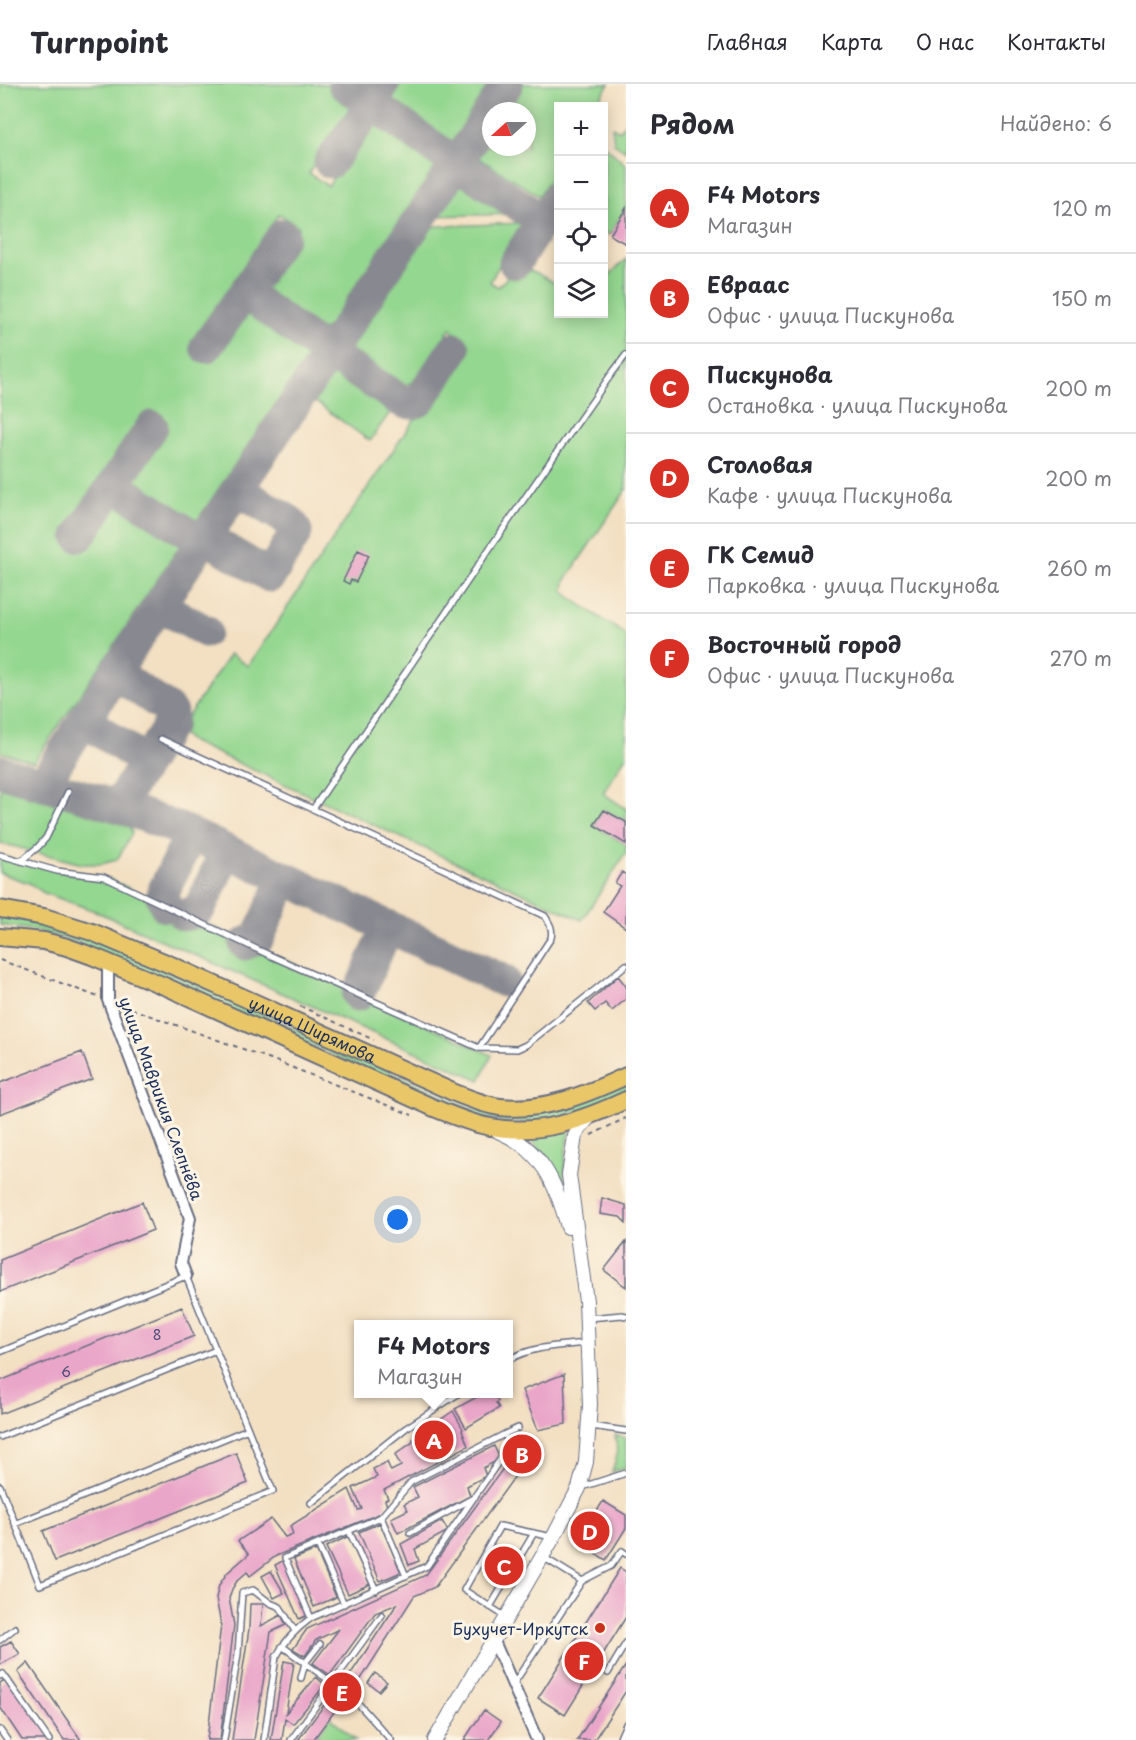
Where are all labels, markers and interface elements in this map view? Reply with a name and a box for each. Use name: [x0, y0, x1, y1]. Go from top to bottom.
text: Turnpoint: [30, 20, 169, 63]
text: Главная: [707, 25, 788, 57]
text: Карта: [821, 25, 883, 57]
text: О нас: [916, 25, 974, 57]
text: Контакты: [1007, 25, 1106, 57]
north arrow: [482, 102, 536, 156]
map controls: [554, 102, 608, 318]
button: +: [554, 102, 608, 156]
text: Рядом: [650, 104, 735, 143]
text: Найдено: 6: [1000, 108, 1112, 138]
button: −: [554, 156, 608, 210]
text: F4 Motors: [707, 177, 820, 210]
text: A: [662, 193, 677, 223]
text: 120 m: [1053, 193, 1112, 223]
button: locate: [554, 210, 608, 264]
text: Магазин: [707, 210, 793, 240]
button: layers: [554, 264, 608, 318]
text: Евраас: [707, 267, 790, 300]
text: B: [663, 283, 676, 313]
text: 150 m: [1052, 283, 1112, 313]
text: Офис · улица Пискунова: [707, 300, 954, 330]
text: Пискунова: [707, 357, 833, 390]
text: C: [662, 373, 677, 403]
text: 200 m: [1045, 373, 1112, 403]
text: Остановка · улица Пискунова: [707, 390, 1007, 420]
text: Столовая: [707, 447, 813, 480]
text: D: [662, 463, 677, 493]
text: 200 m: [1045, 463, 1112, 493]
text: Кафе · улица Пискунова: [707, 480, 952, 510]
text: ГК Семид: [707, 537, 814, 570]
text: E: [663, 553, 676, 583]
text: 260 m: [1047, 553, 1112, 583]
text: Парковка · улица Пискунова: [707, 570, 999, 600]
text: Восточный город: [707, 627, 901, 660]
text: F: [664, 643, 675, 673]
text: 270 m: [1049, 643, 1112, 673]
text: Офис · улица Пискунова: [707, 660, 954, 690]
street label: улица Ширямова: [245, 990, 380, 1068]
street label: улица Маврикия Слепнёва: [114, 993, 210, 1203]
your location: [383, 1205, 412, 1234]
popup: [354, 1320, 513, 1398]
house number: 8: [153, 1324, 161, 1345]
text: F4 Motors: [377, 1328, 490, 1361]
house number: 6: [61, 1361, 71, 1382]
text: Магазин: [377, 1361, 463, 1391]
pin: A: [414, 1418, 454, 1462]
pin: B: [502, 1432, 542, 1476]
pin: D: [570, 1508, 610, 1554]
pin: C: [484, 1544, 524, 1588]
place label: Бухучет-Иркутск: [453, 1616, 588, 1640]
marker: Бухучет-Иркутск: [593, 1621, 607, 1635]
pin: F: [564, 1638, 604, 1684]
pin: E: [322, 1670, 362, 1714]

